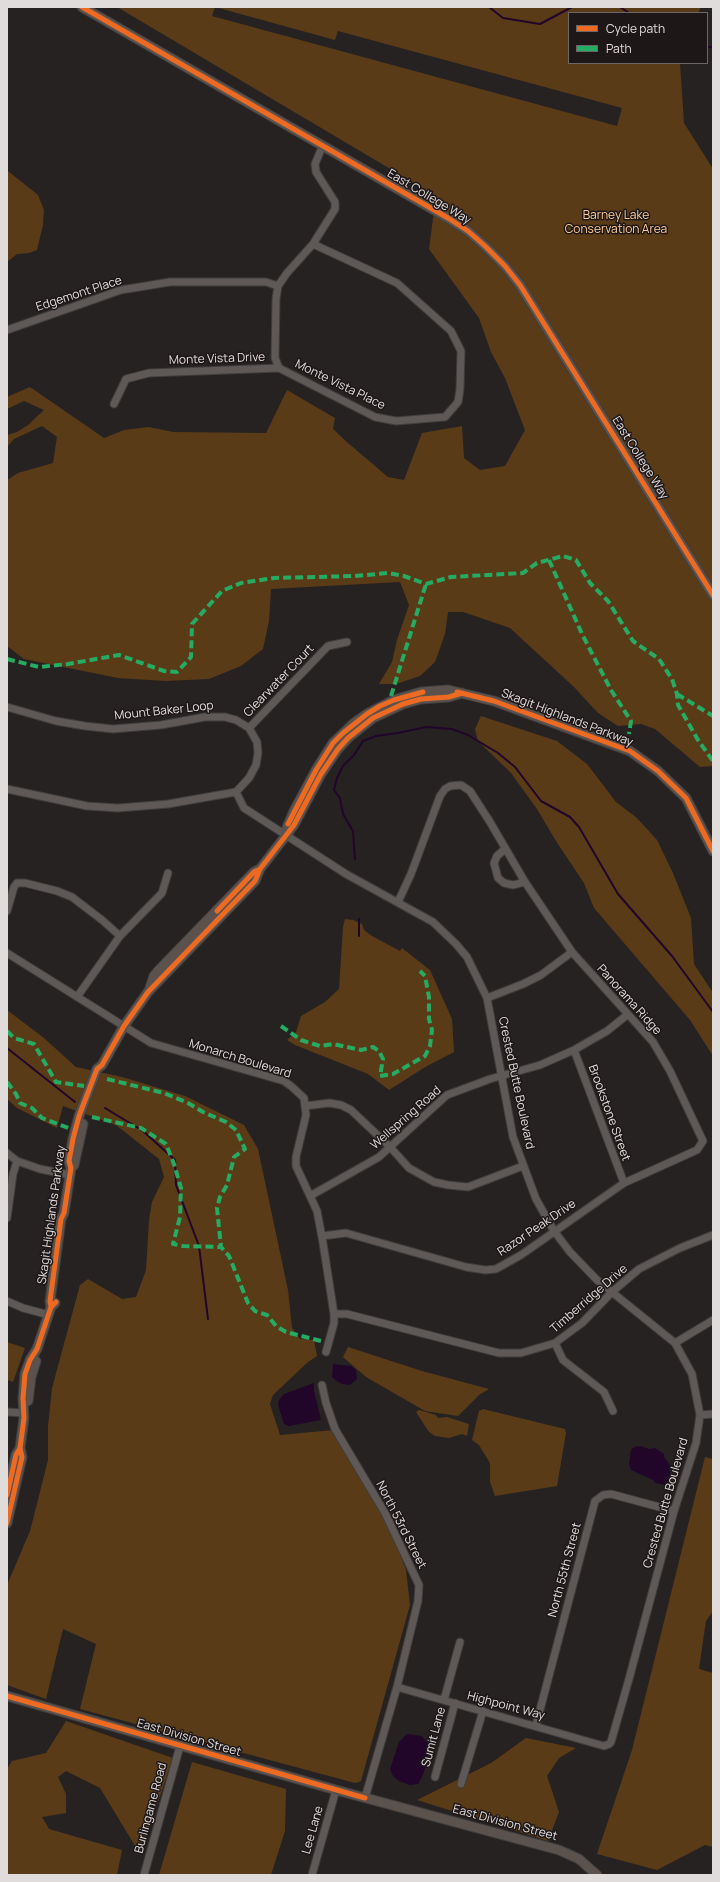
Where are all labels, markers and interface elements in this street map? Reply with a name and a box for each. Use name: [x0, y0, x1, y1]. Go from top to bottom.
legend: [568, 12, 708, 64]
text: Cycle path: [606, 20, 665, 37]
text: Path: [606, 40, 632, 57]
street label: East College Way: [385, 166, 473, 228]
park label: Barney Lake Conservation Area: [565, 209, 667, 237]
street label: Edgemont Place: [34, 273, 124, 315]
street label: Monte Vista Drive: [169, 350, 265, 368]
street label: Monte Vista Place: [293, 357, 387, 413]
street label: East College Way: [609, 414, 671, 502]
street label: Clearwater Court: [241, 642, 317, 720]
street label: Skagit Highlands Parkway: [499, 686, 635, 750]
street label: Mount Baker Loop: [114, 699, 214, 723]
street label: Panorama Ridge: [594, 962, 664, 1038]
street label: Crested Butte Boulevard: [495, 1016, 537, 1150]
street label: Monarch Boulevard: [187, 1037, 293, 1081]
street label: Brookstone Street: [585, 1063, 633, 1163]
street label: Wellspring Road: [368, 1083, 444, 1153]
street label: Skagit Highlands Parkway: [35, 1145, 69, 1285]
street label: Razor Peak Drive: [495, 1197, 579, 1259]
street label: Timberridge Drive: [548, 1262, 630, 1336]
street label: Crested Butte Boulevard: [640, 1436, 692, 1570]
street label: North 53rd Street: [373, 1479, 429, 1571]
street label: North 55th Street: [545, 1521, 585, 1619]
street label: Highpoint Way: [466, 1689, 546, 1723]
street label: Sumit Lane: [419, 1705, 449, 1769]
street label: East Division Street: [135, 1716, 243, 1760]
street label: Burlingame Road: [132, 1761, 170, 1855]
street label: East Division Street: [451, 1802, 559, 1844]
street label: Lee Lane: [299, 1804, 327, 1856]

